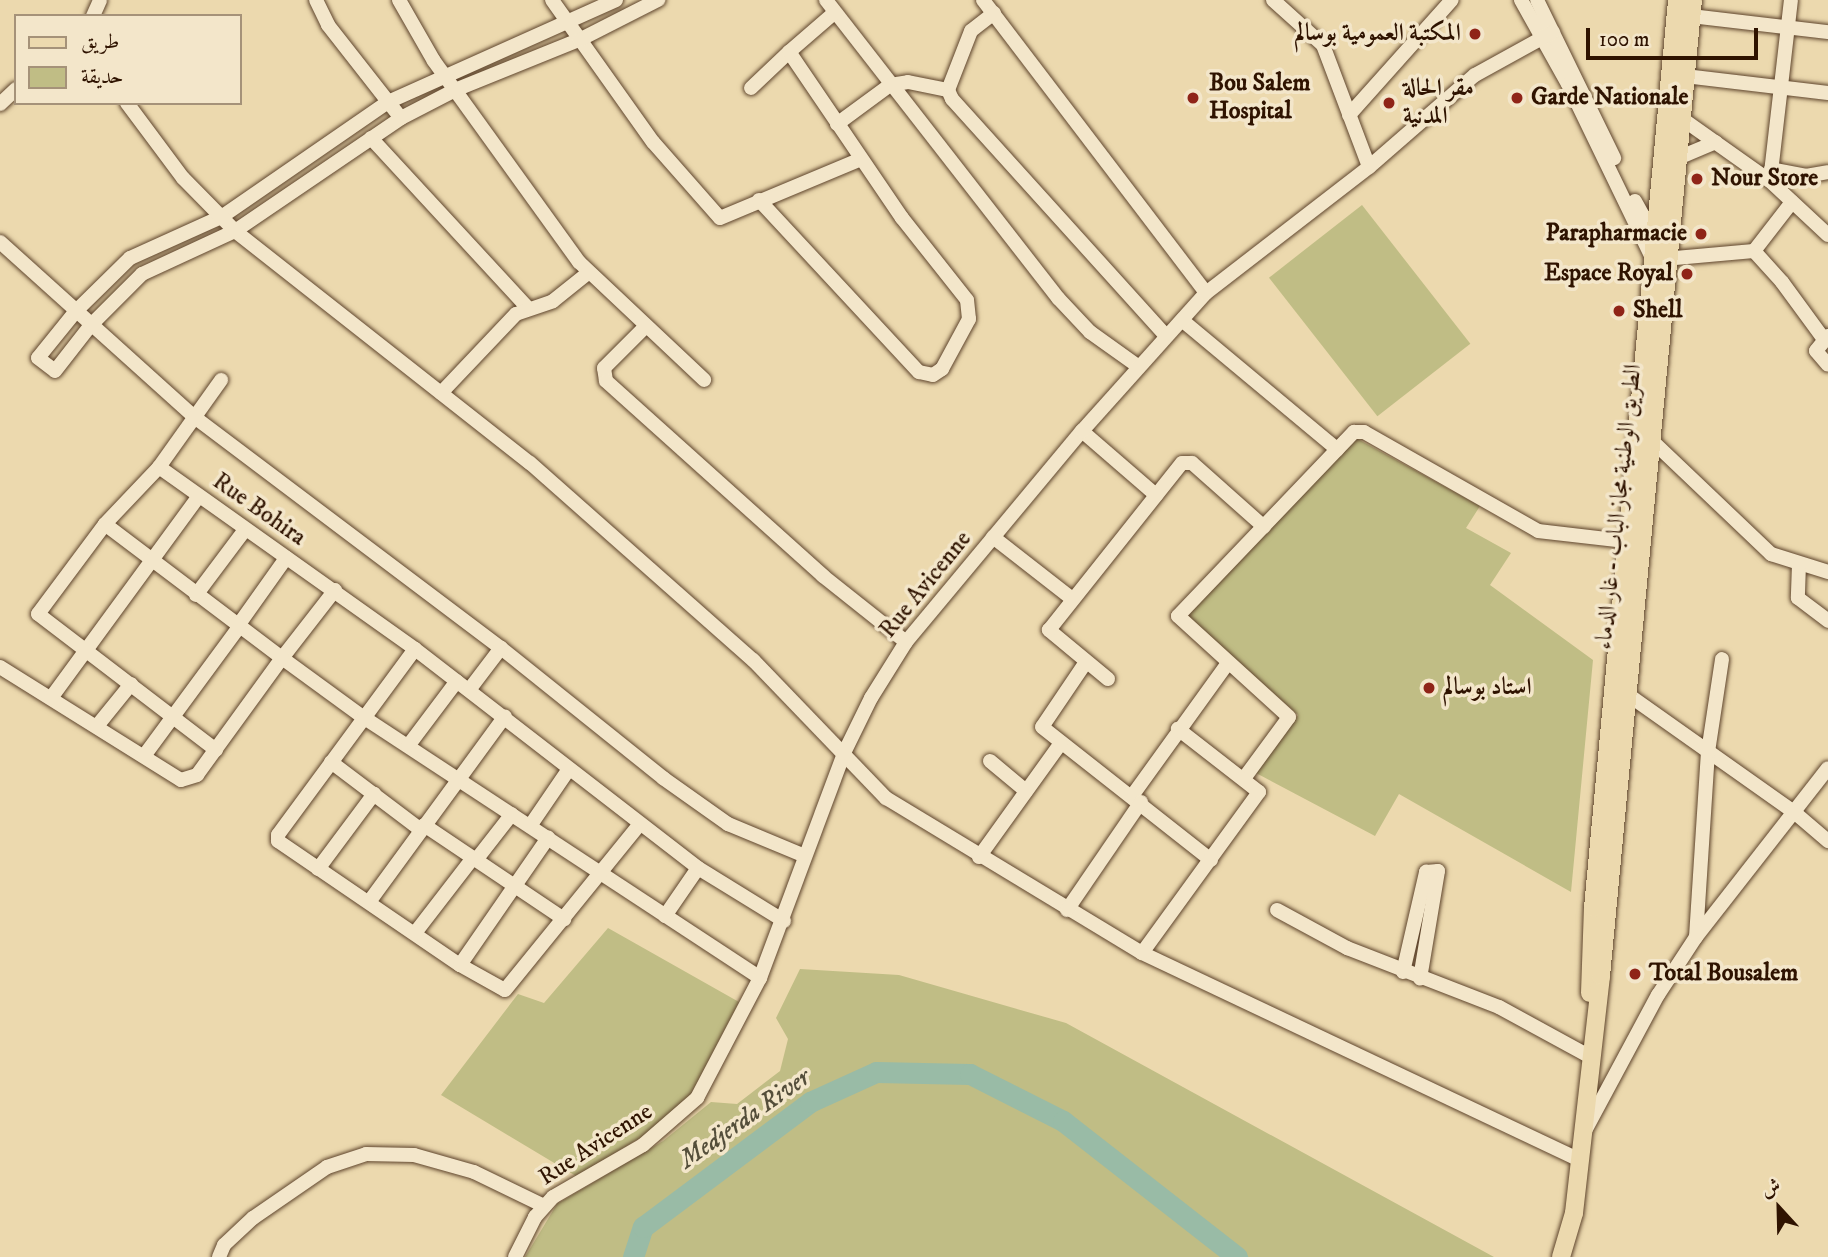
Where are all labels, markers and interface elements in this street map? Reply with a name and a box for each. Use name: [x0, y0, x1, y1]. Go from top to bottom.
legend: [14, 14, 242, 105]
scale bar: [1590, 14, 1762, 58]
place label: المكتبة العمومية بوسالم: [1294, 20, 1461, 48]
marker: المكتبة العمومية بوسالم: [1467, 26, 1483, 42]
text: 100 m: [1599, 27, 1650, 53]
text: طريق: [81, 29, 119, 55]
text: حديقة: [81, 64, 124, 90]
place label: Bou Salem Hospital: [1209, 70, 1310, 126]
place label: مقر الحالة المدنية: [1403, 75, 1474, 131]
place label: Garde Nationale: [1531, 84, 1689, 112]
marker: Bou Salem Hospital: [1183, 88, 1203, 108]
marker: Garde Nationale: [1509, 90, 1525, 106]
marker: مقر الحالة المدنية: [1381, 95, 1397, 111]
place label: Nour Store: [1711, 165, 1818, 193]
marker: Nour Store: [1689, 171, 1705, 187]
place label: Parapharmacie: [1545, 220, 1687, 248]
marker: Parapharmacie: [1693, 226, 1709, 242]
place label: Espace Royal: [1544, 260, 1673, 288]
marker: Espace Royal: [1679, 266, 1695, 282]
place label: Shell: [1633, 297, 1682, 325]
marker: Shell: [1611, 303, 1627, 319]
street label: الطريق الوطنية مجاز الباب - غار الدماء: [1590, 363, 1648, 651]
street label: Rue Bohira: [207, 467, 311, 553]
street label: Rue Avicenne: [874, 526, 978, 644]
place label: استاد بوسالم: [1443, 674, 1532, 702]
marker: استاد بوسالم: [1421, 680, 1437, 696]
place label: Total Bousalem: [1649, 960, 1798, 988]
marker: Total Bousalem: [1627, 966, 1643, 982]
water label: Medjerda River: [673, 1062, 817, 1176]
street label: Rue Avicenne: [534, 1098, 658, 1192]
north arrow: [1744, 1173, 1814, 1243]
text: ش: [1758, 1174, 1784, 1202]

